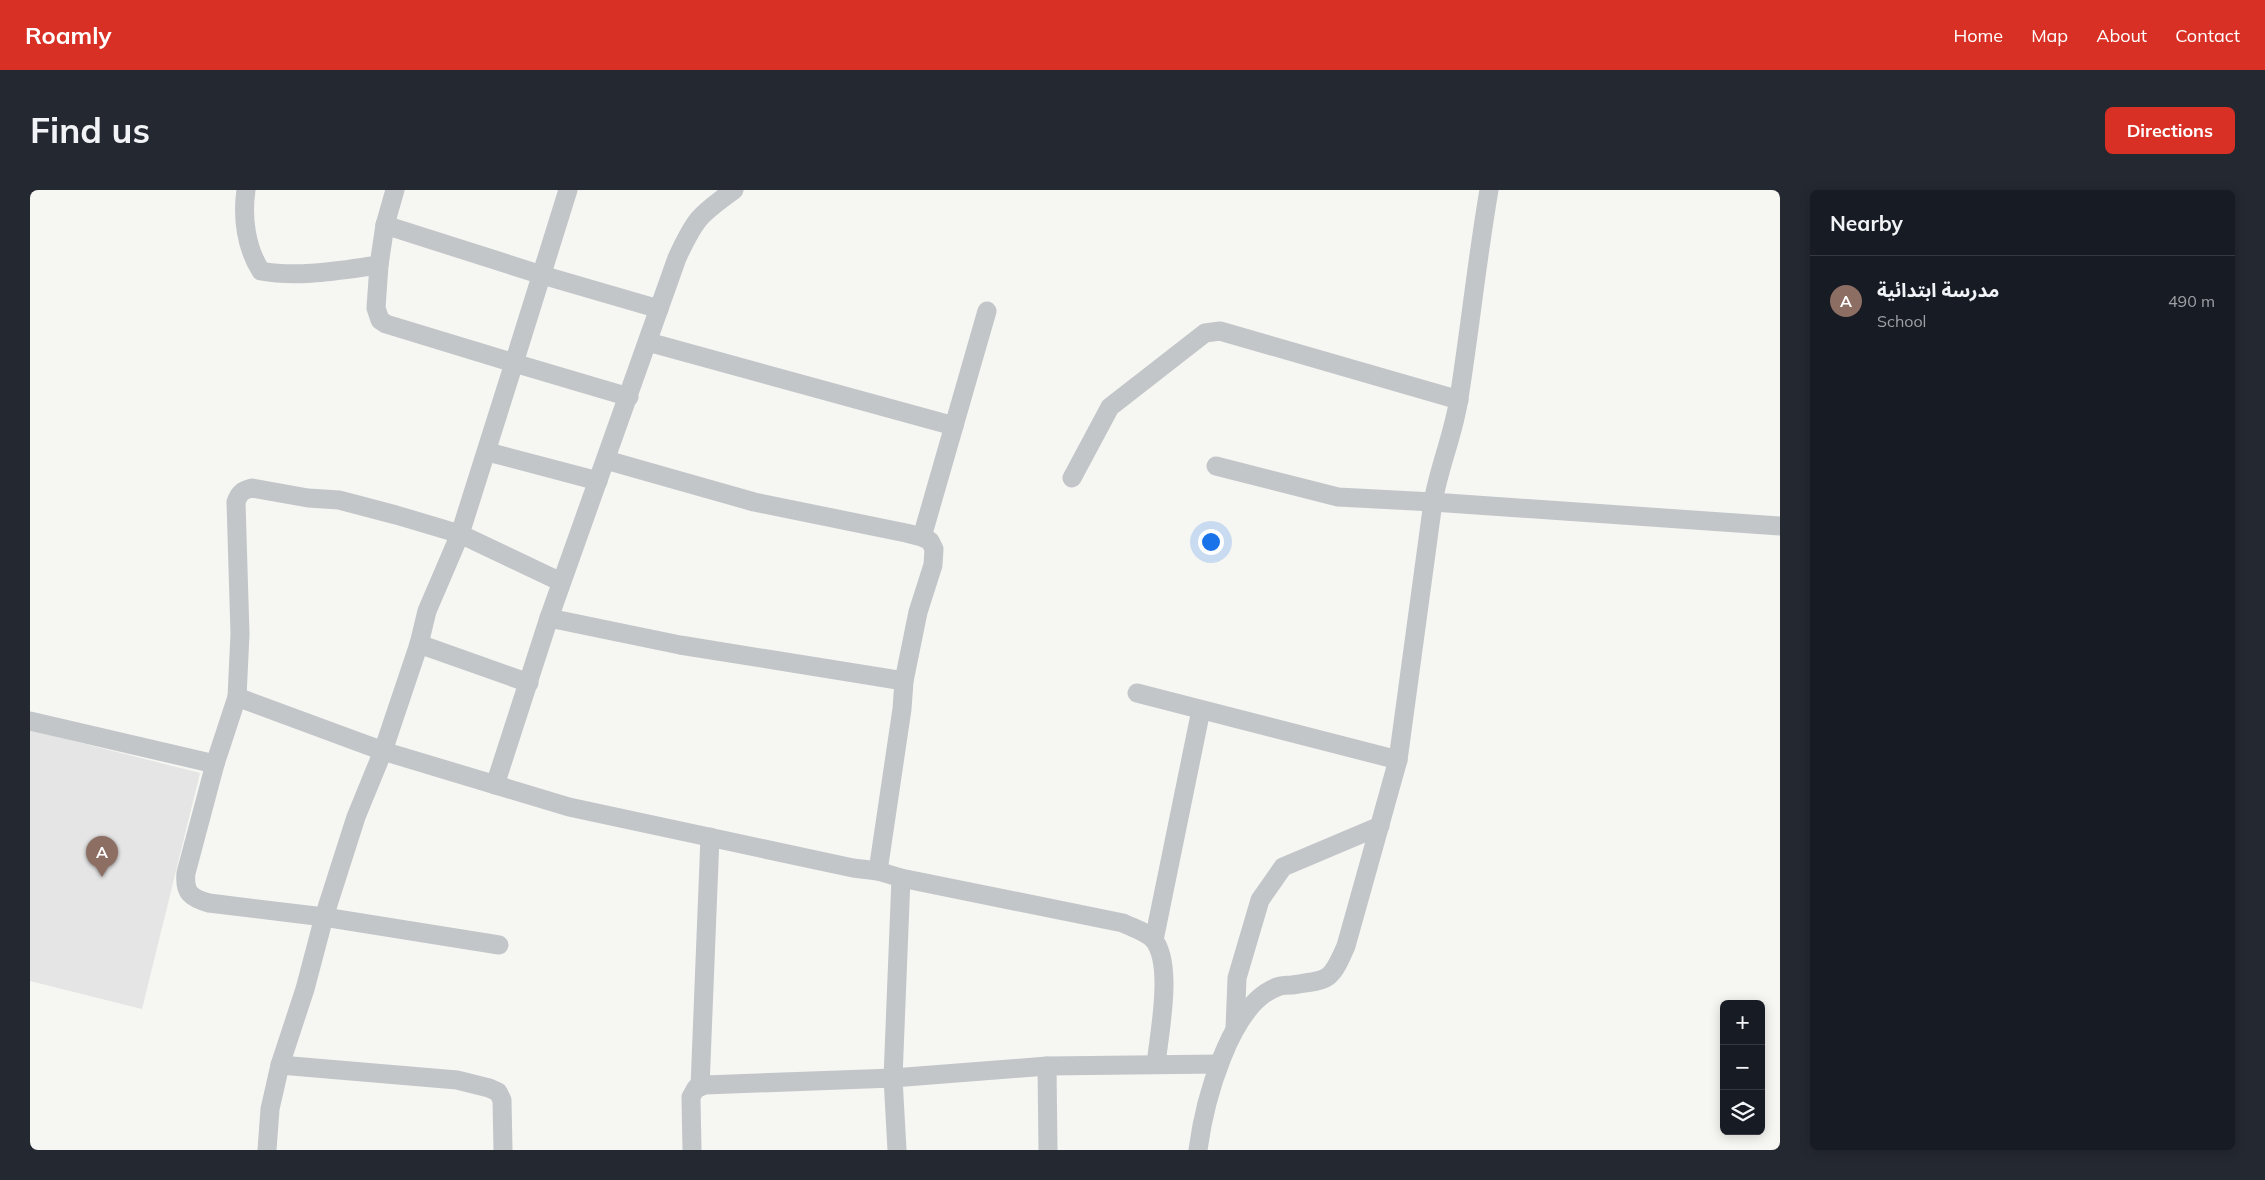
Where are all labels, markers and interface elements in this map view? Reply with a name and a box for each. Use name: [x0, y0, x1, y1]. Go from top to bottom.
text: Roamly: [25, 20, 112, 50]
text: Home: [1953, 24, 2003, 47]
text: Map: [2031, 24, 2068, 47]
text: About: [2096, 24, 2147, 47]
text: Contact: [2175, 24, 2240, 47]
button: Directions: [2105, 107, 2235, 154]
text: Find us: [30, 108, 150, 152]
text: Nearby: [1830, 210, 1903, 236]
text: مدرسة ابتدائية: [1877, 278, 1999, 302]
text: A: [1840, 291, 1852, 311]
text: 490 m: [2168, 291, 2215, 311]
text: School: [1877, 311, 1926, 331]
your location: [1198, 529, 1224, 555]
pin: A: [86, 836, 118, 877]
map controls: [1720, 1000, 1765, 1135]
button: +: [1720, 1000, 1765, 1045]
button: −: [1720, 1045, 1765, 1090]
button: layers: [1720, 1090, 1765, 1135]

